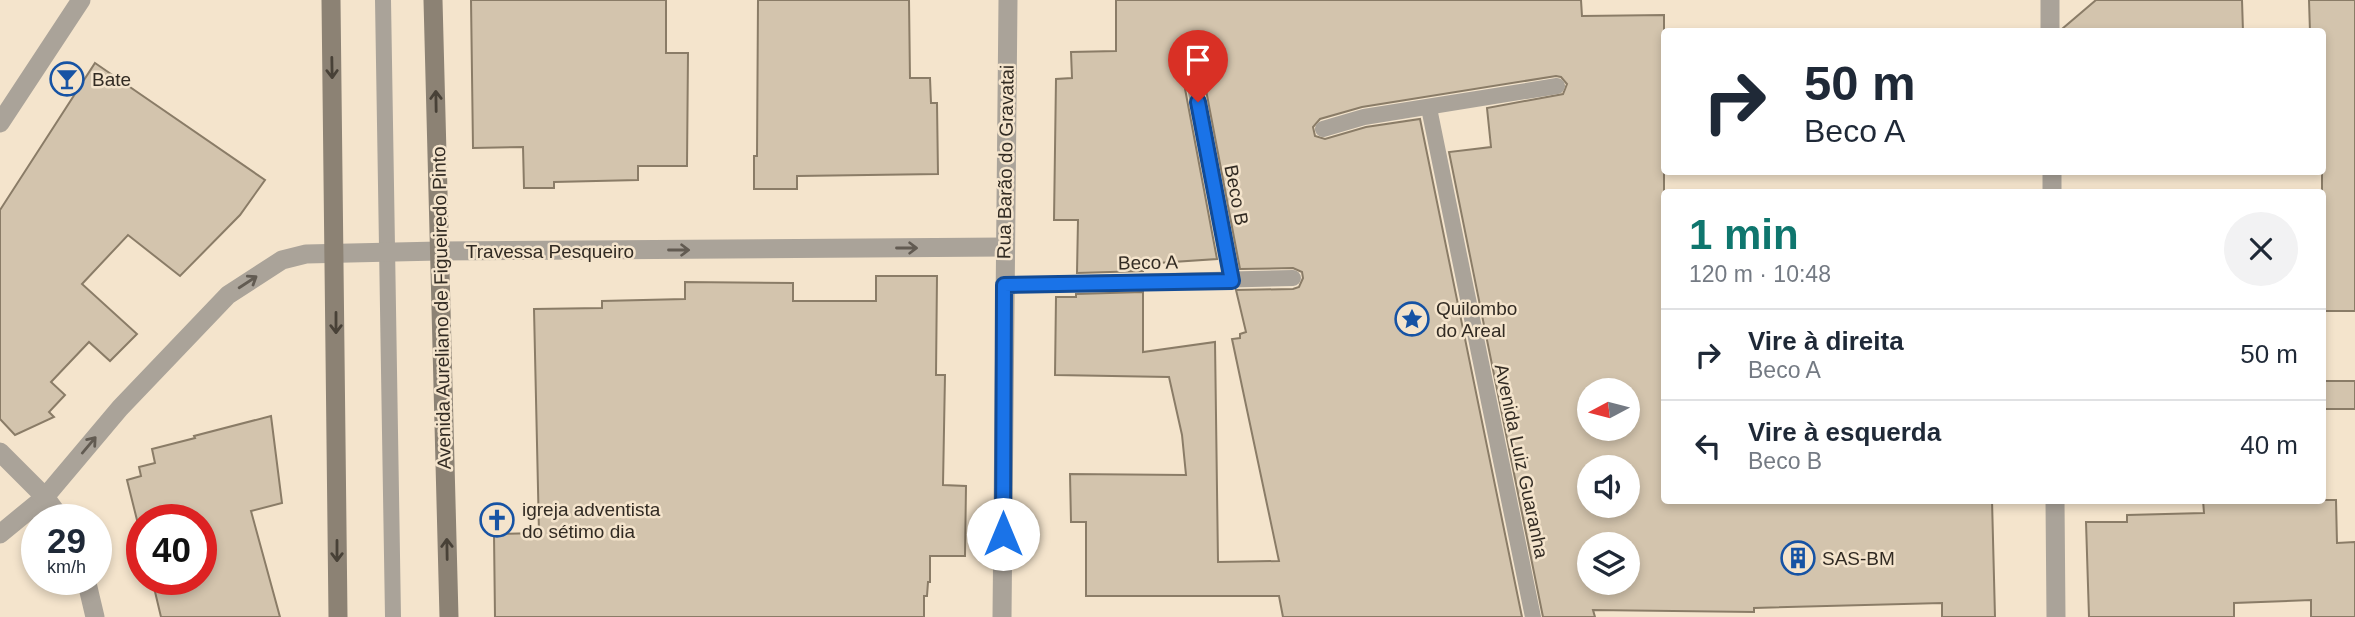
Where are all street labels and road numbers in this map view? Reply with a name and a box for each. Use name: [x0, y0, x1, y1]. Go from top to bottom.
street label: Rua Barão do Gravatai: [993, 65, 1018, 259]
street label: Avenida Aureliano de Figueiredo Pinto: [428, 146, 455, 470]
street label: Beco B: [1220, 163, 1253, 227]
street label: Travessa Pesqueiro: [466, 241, 634, 262]
street label: Beco A: [1118, 251, 1179, 274]
street label: Avenida Luiz Guaranha: [1491, 362, 1552, 561]

